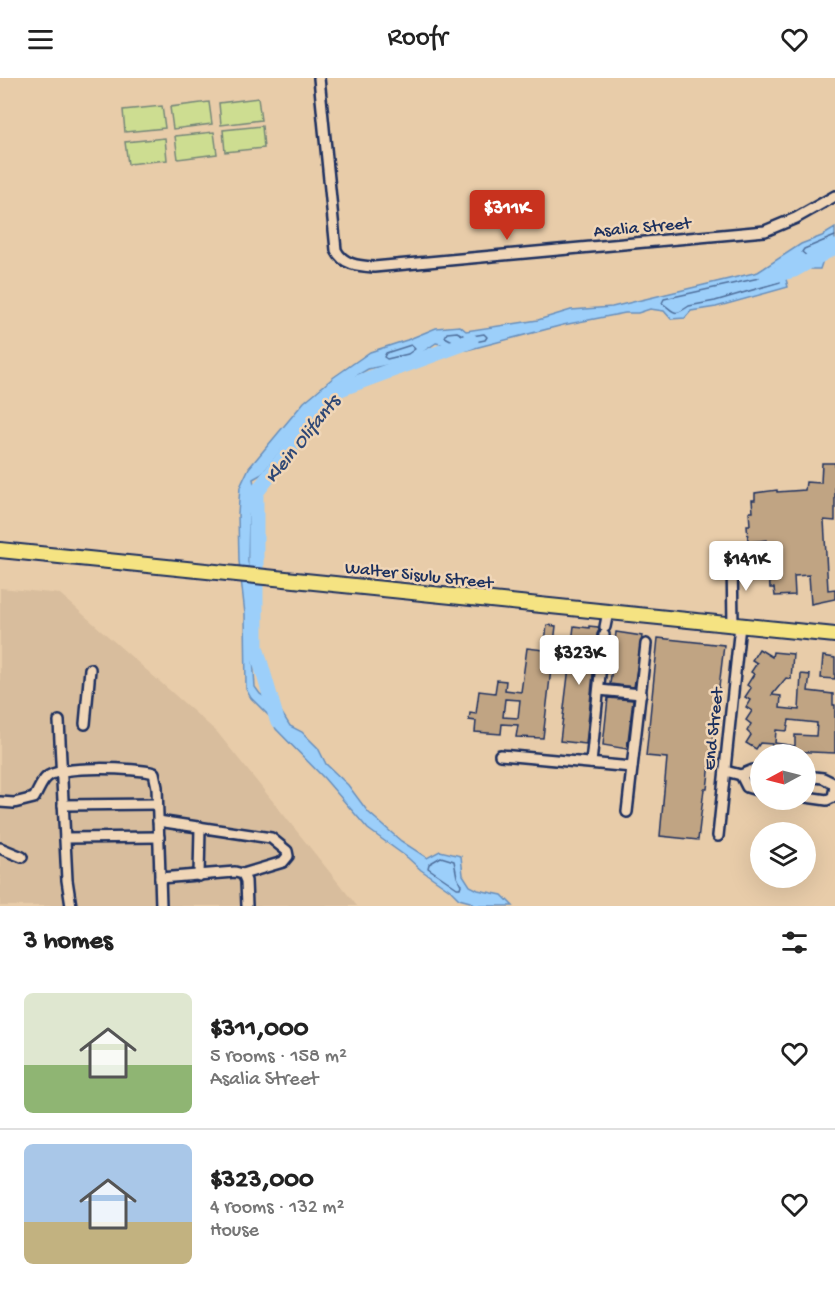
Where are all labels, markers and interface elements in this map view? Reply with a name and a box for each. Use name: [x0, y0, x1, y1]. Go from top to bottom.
icon: menu: [24, 23, 57, 56]
text: Roofr: [388, 23, 448, 55]
icon: heart: [778, 23, 811, 56]
pin: $311K: [465, 190, 549, 241]
text: $311K: [484, 198, 530, 221]
street label: Asalia Street: [593, 214, 693, 243]
water label: Klein Olifants: [261, 390, 347, 489]
pin: $141K: [704, 541, 788, 592]
text: $141K: [723, 549, 769, 572]
street label: Walter Sisulu Street: [344, 558, 495, 595]
pin: $323K: [537, 635, 621, 686]
text: $323K: [554, 643, 604, 666]
street label: End Street: [700, 685, 729, 771]
north arrow: [750, 744, 816, 810]
map controls: [750, 744, 816, 888]
button: layers: [750, 822, 816, 888]
icon: filters: [778, 926, 811, 959]
text: 3 homes: [24, 927, 113, 958]
text: $311,000: [210, 1015, 309, 1046]
icon: home: [72, 1017, 144, 1089]
icon: heart: [778, 1037, 811, 1070]
text: 5 rooms · 158 m²: [210, 1046, 347, 1069]
text: Asalia Street: [210, 1069, 318, 1092]
text: $323,000: [210, 1166, 314, 1197]
icon: home: [72, 1168, 144, 1240]
icon: heart: [778, 1188, 811, 1221]
text: 4 rooms · 132 m²: [210, 1197, 344, 1220]
text: House: [210, 1220, 259, 1243]

